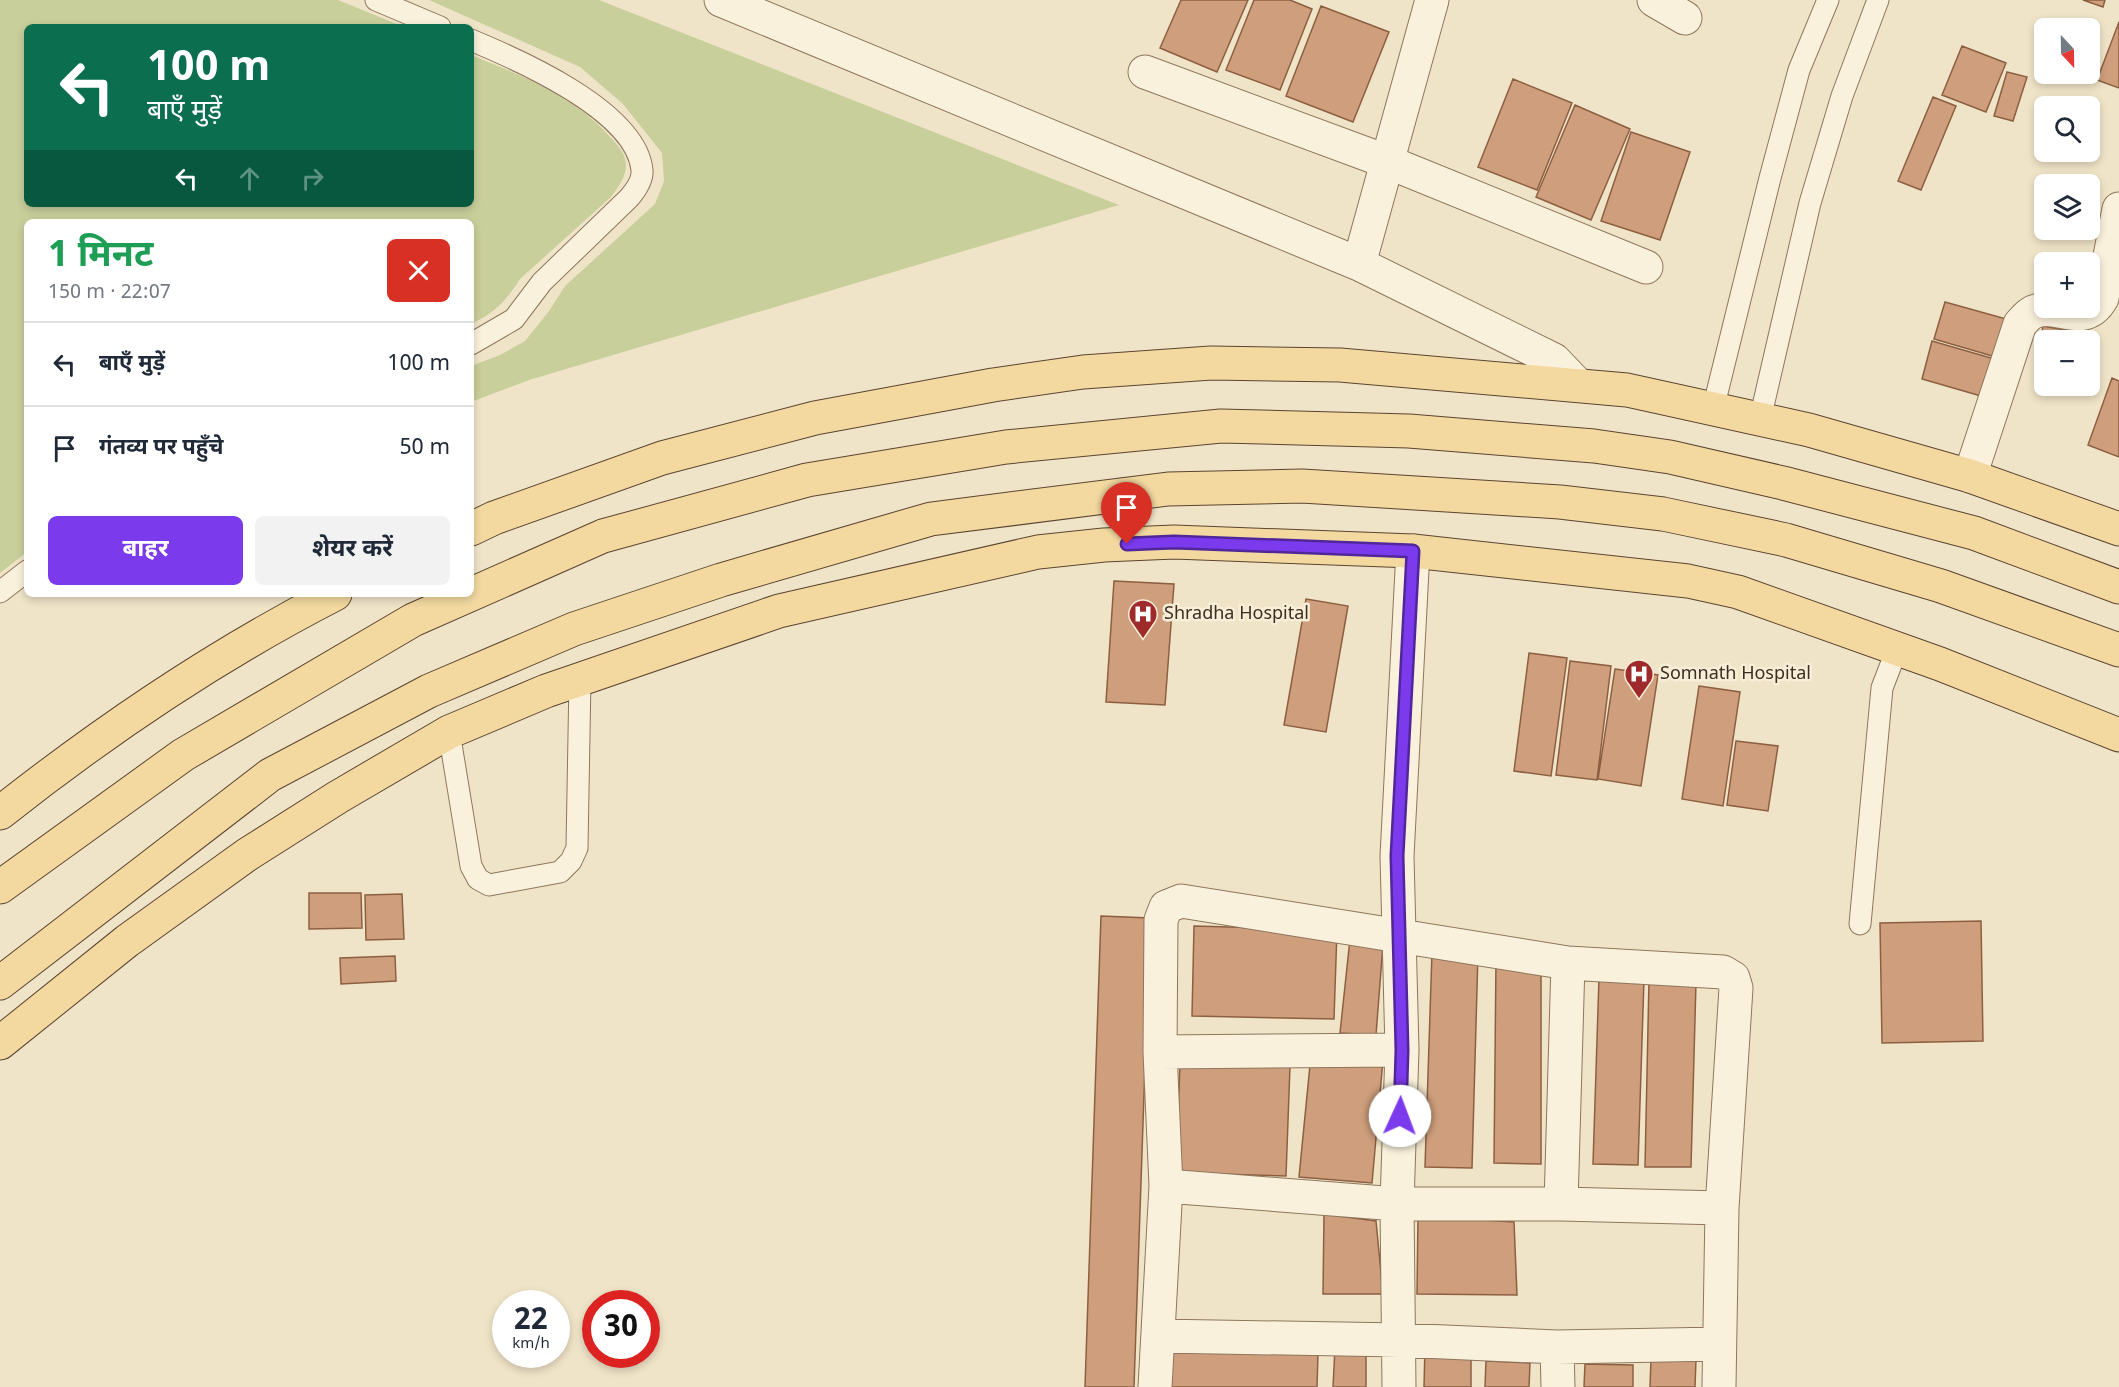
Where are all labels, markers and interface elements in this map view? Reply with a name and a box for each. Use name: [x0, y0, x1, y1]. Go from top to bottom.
north arrow: [2034, 18, 2100, 84]
map controls: [2034, 18, 2100, 396]
text: 100 m: [147, 42, 270, 97]
icon: left: [48, 48, 126, 126]
text: बाएँ मुड़ें: [147, 95, 222, 130]
button: search: [2034, 96, 2100, 162]
icon: left: [170, 162, 203, 195]
icon: ahead: [233, 162, 266, 195]
icon: right: [296, 162, 329, 195]
button: layers: [2034, 174, 2100, 240]
text: 1 मिनट: [48, 234, 153, 281]
button: close: [387, 239, 450, 302]
button: +: [2034, 252, 2100, 318]
text: 150 m · 22:07: [48, 280, 171, 306]
button: −: [2034, 330, 2100, 396]
icon: left: [48, 348, 81, 381]
text: बाएँ मुड़ें: [99, 350, 165, 379]
text: 100 m: [387, 350, 450, 379]
icon: arrive: [48, 432, 81, 465]
text: गंतव्य पर पहुँचे: [99, 434, 224, 463]
text: 50 m: [399, 434, 450, 463]
pin: [1101, 482, 1152, 544]
icon: arrive: [1110, 491, 1143, 524]
button: बाहर: [48, 516, 243, 585]
button: शेयर करें: [255, 516, 450, 585]
hospital icon: Shradha Hospital: [1127, 598, 1159, 640]
place label: Shradha Hospital: [1164, 603, 1309, 626]
hospital icon: Somnath Hospital: [1623, 658, 1655, 700]
place label: Somnath Hospital: [1660, 663, 1811, 686]
position arrow: [1368, 1084, 1432, 1148]
speed limit sign: 30: [582, 1290, 660, 1368]
text: 22: [514, 1302, 548, 1341]
text: km/h: [512, 1335, 550, 1354]

